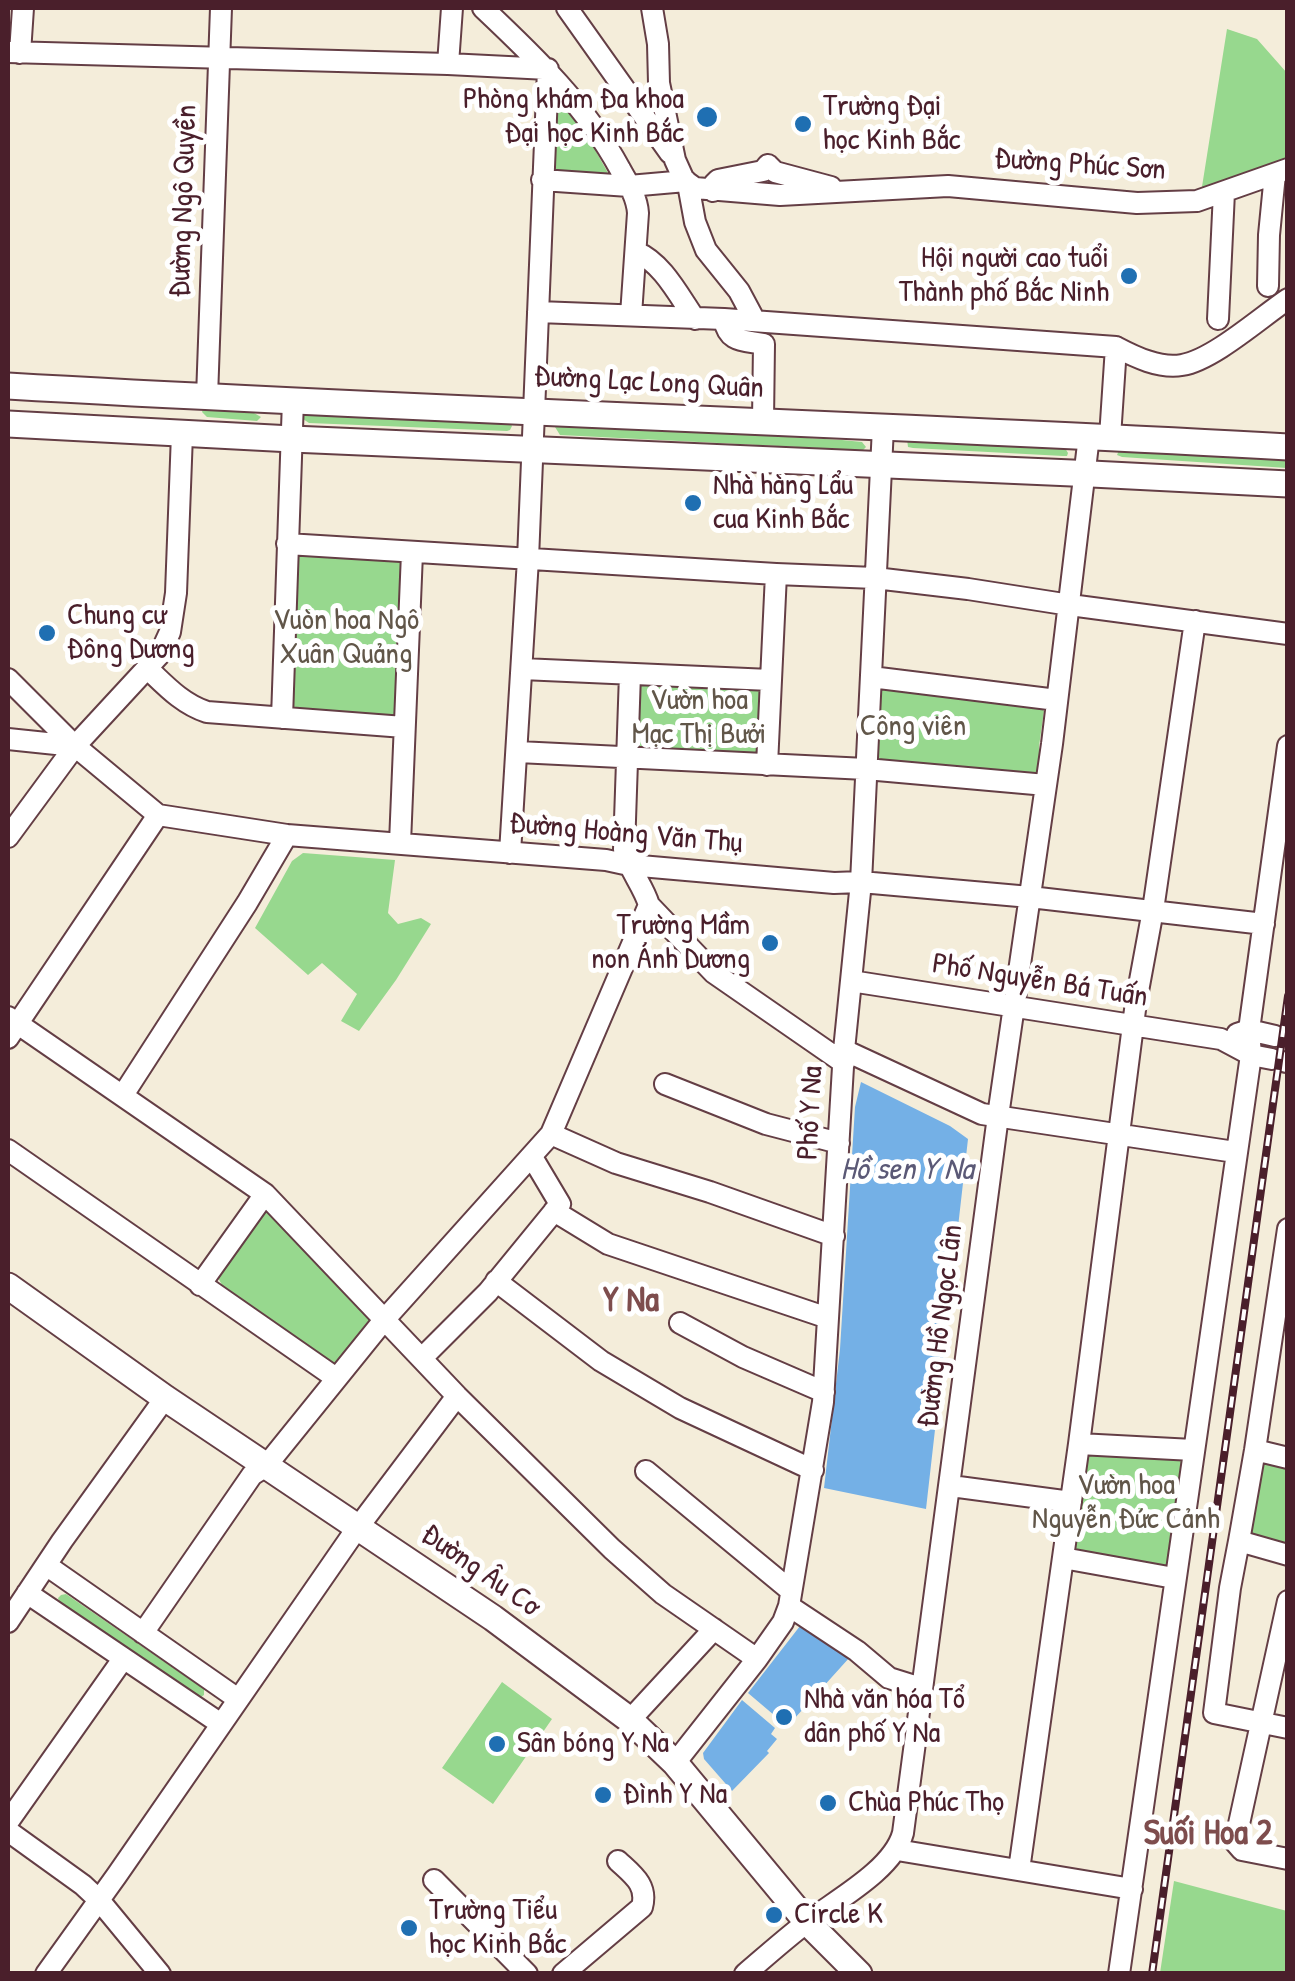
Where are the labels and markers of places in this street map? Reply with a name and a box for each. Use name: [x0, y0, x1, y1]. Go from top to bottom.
place label: Phòng khám Đa khoa Đại học Kinh Bắc: [463, 82, 684, 152]
place label: Trường Đại học Kinh Bắc: [823, 89, 960, 160]
marker: Phòng khám Đa khoa Đại học Kinh Bắc: [694, 104, 720, 130]
marker: Trường Đại học Kinh Bắc: [792, 113, 814, 135]
place label: Hội người cao tuổi Thành phố Bắc Ninh: [899, 241, 1109, 312]
marker: Hội người cao tuổi Thành phố Bắc Ninh: [1118, 265, 1140, 287]
place label: Nhà hàng Lẩu cua Kinh Bắc: [713, 468, 853, 538]
marker: Nhà hàng Lẩu cua Kinh Bắc: [682, 492, 704, 514]
place label: Chung cư Đông Dương: [67, 598, 195, 668]
marker: Chung cư Đông Dương: [36, 622, 58, 644]
place label: Trường Mầm non Ánh Dương: [591, 908, 750, 978]
marker: Trường Mầm non Ánh Dương: [759, 932, 781, 954]
place label: Nhà văn hóa Tổ dân phố Y Na: [804, 1682, 965, 1752]
marker: Nhà văn hóa Tổ dân phố Y Na: [773, 1706, 795, 1728]
place label: Sân bóng Y Na: [517, 1726, 669, 1762]
marker: Sân bóng Y Na: [486, 1733, 508, 1755]
place label: Đình Y Na: [623, 1777, 727, 1813]
marker: Đình Y Na: [592, 1784, 614, 1806]
place label: Chùa Phúc Thọ: [848, 1785, 1004, 1821]
marker: Chùa Phúc Thọ: [817, 1792, 839, 1814]
place label: Trường Tiểu học Kinh Bắc: [429, 1893, 566, 1964]
place label: Circle K: [794, 1897, 883, 1933]
marker: Circle K: [763, 1904, 785, 1926]
marker: Trường Tiểu học Kinh Bắc: [398, 1917, 420, 1939]

